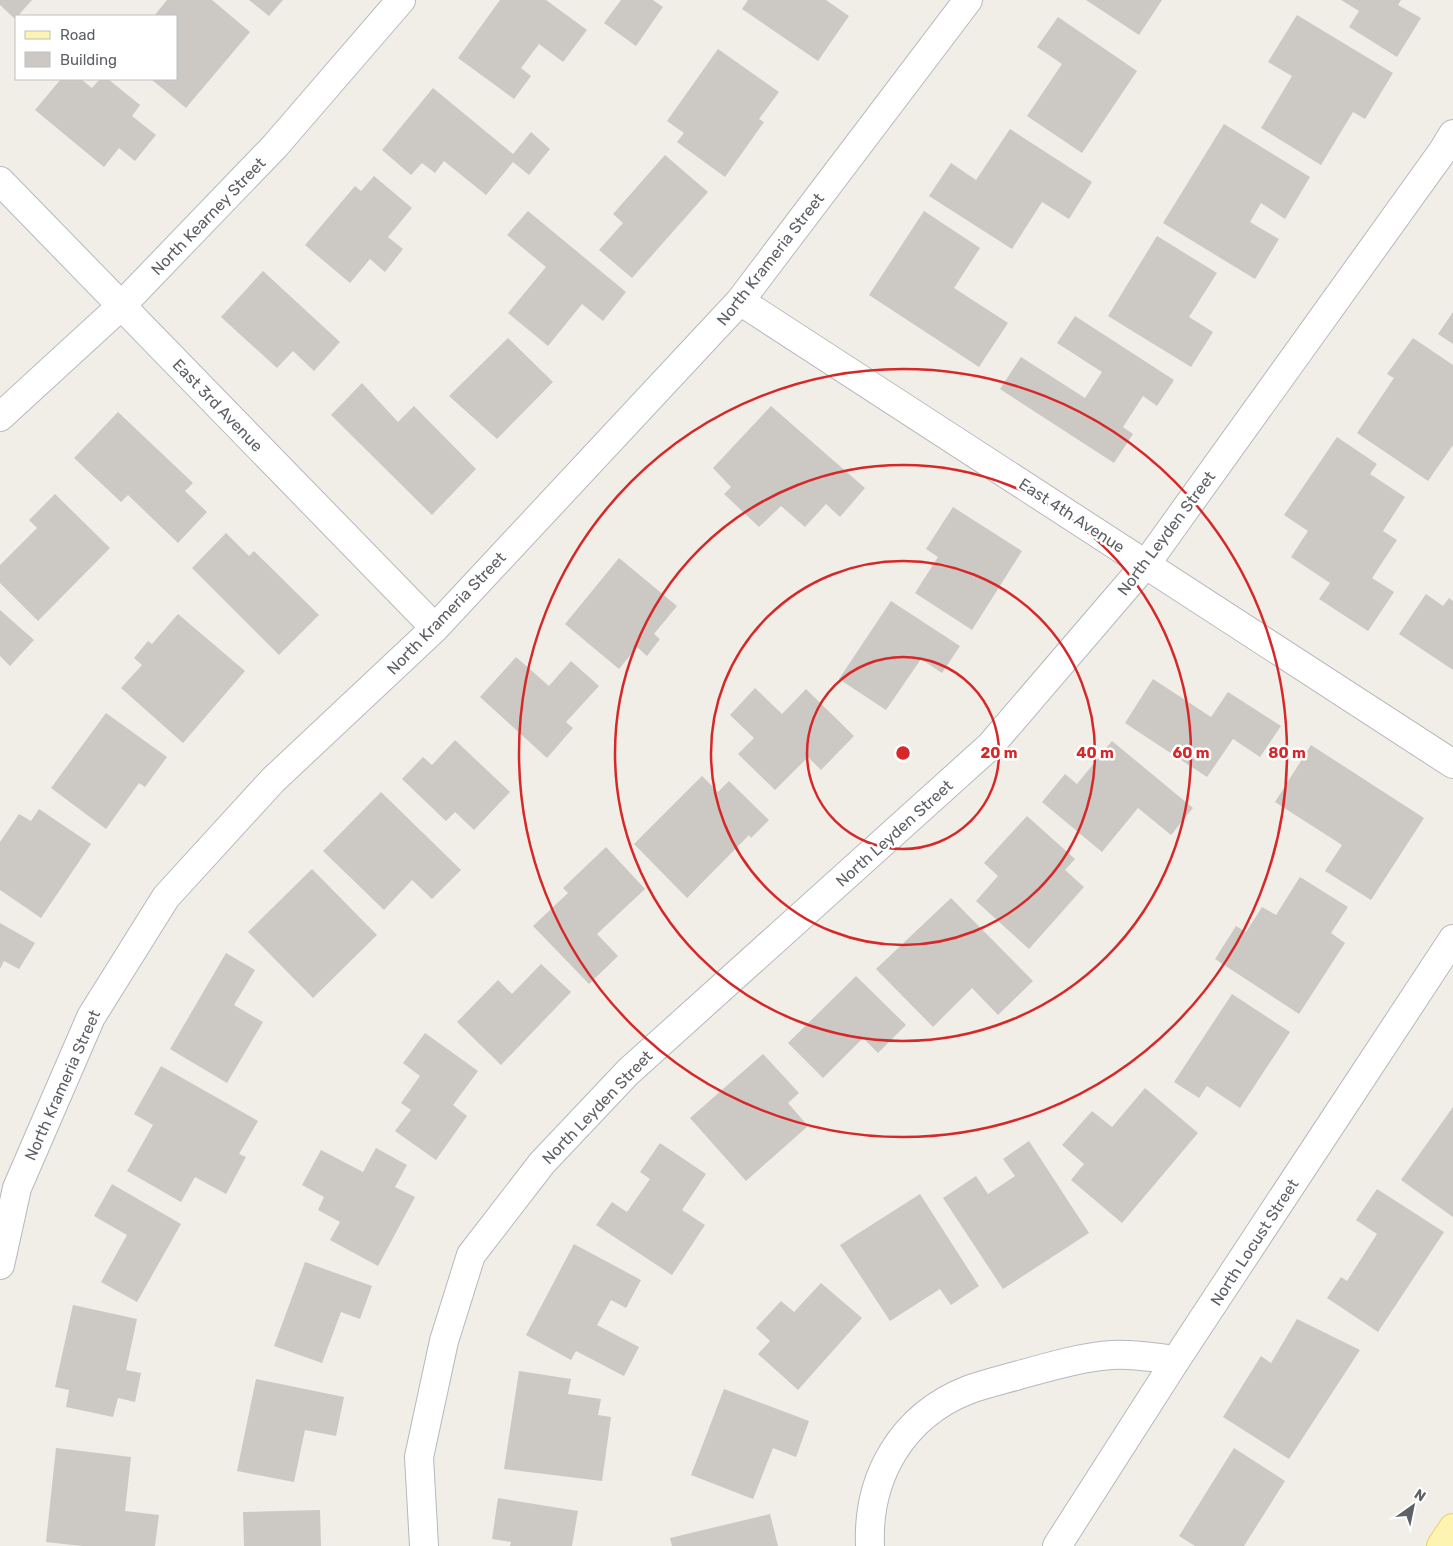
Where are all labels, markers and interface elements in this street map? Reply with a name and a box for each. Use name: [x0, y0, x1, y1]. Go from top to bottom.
legend: [15, 15, 178, 80]
text: Road: [60, 26, 96, 44]
text: Building: [60, 51, 117, 69]
street label: North Kearney Street: [147, 154, 269, 279]
street label: North Krameria Street: [713, 189, 828, 329]
street label: East 3rd Avenue: [169, 355, 267, 456]
street label: North Leyden Street: [1113, 467, 1219, 599]
street label: East 4th Avenue: [1015, 474, 1128, 557]
street label: North Krameria Street: [383, 548, 510, 679]
centre of rings: [894, 744, 912, 762]
text: 20 m: [981, 744, 1017, 762]
text: 40 m: [1076, 744, 1114, 762]
text: 60 m: [1173, 744, 1209, 762]
text: 80 m: [1268, 744, 1306, 762]
street label: North Leyden Street: [832, 776, 957, 891]
street label: North Krameria Street: [21, 1007, 104, 1163]
street label: North Leyden Street: [538, 1047, 657, 1168]
street label: North Locust Street: [1206, 1175, 1303, 1309]
north arrow: [1388, 1481, 1438, 1531]
text: N: [1411, 1486, 1429, 1505]

